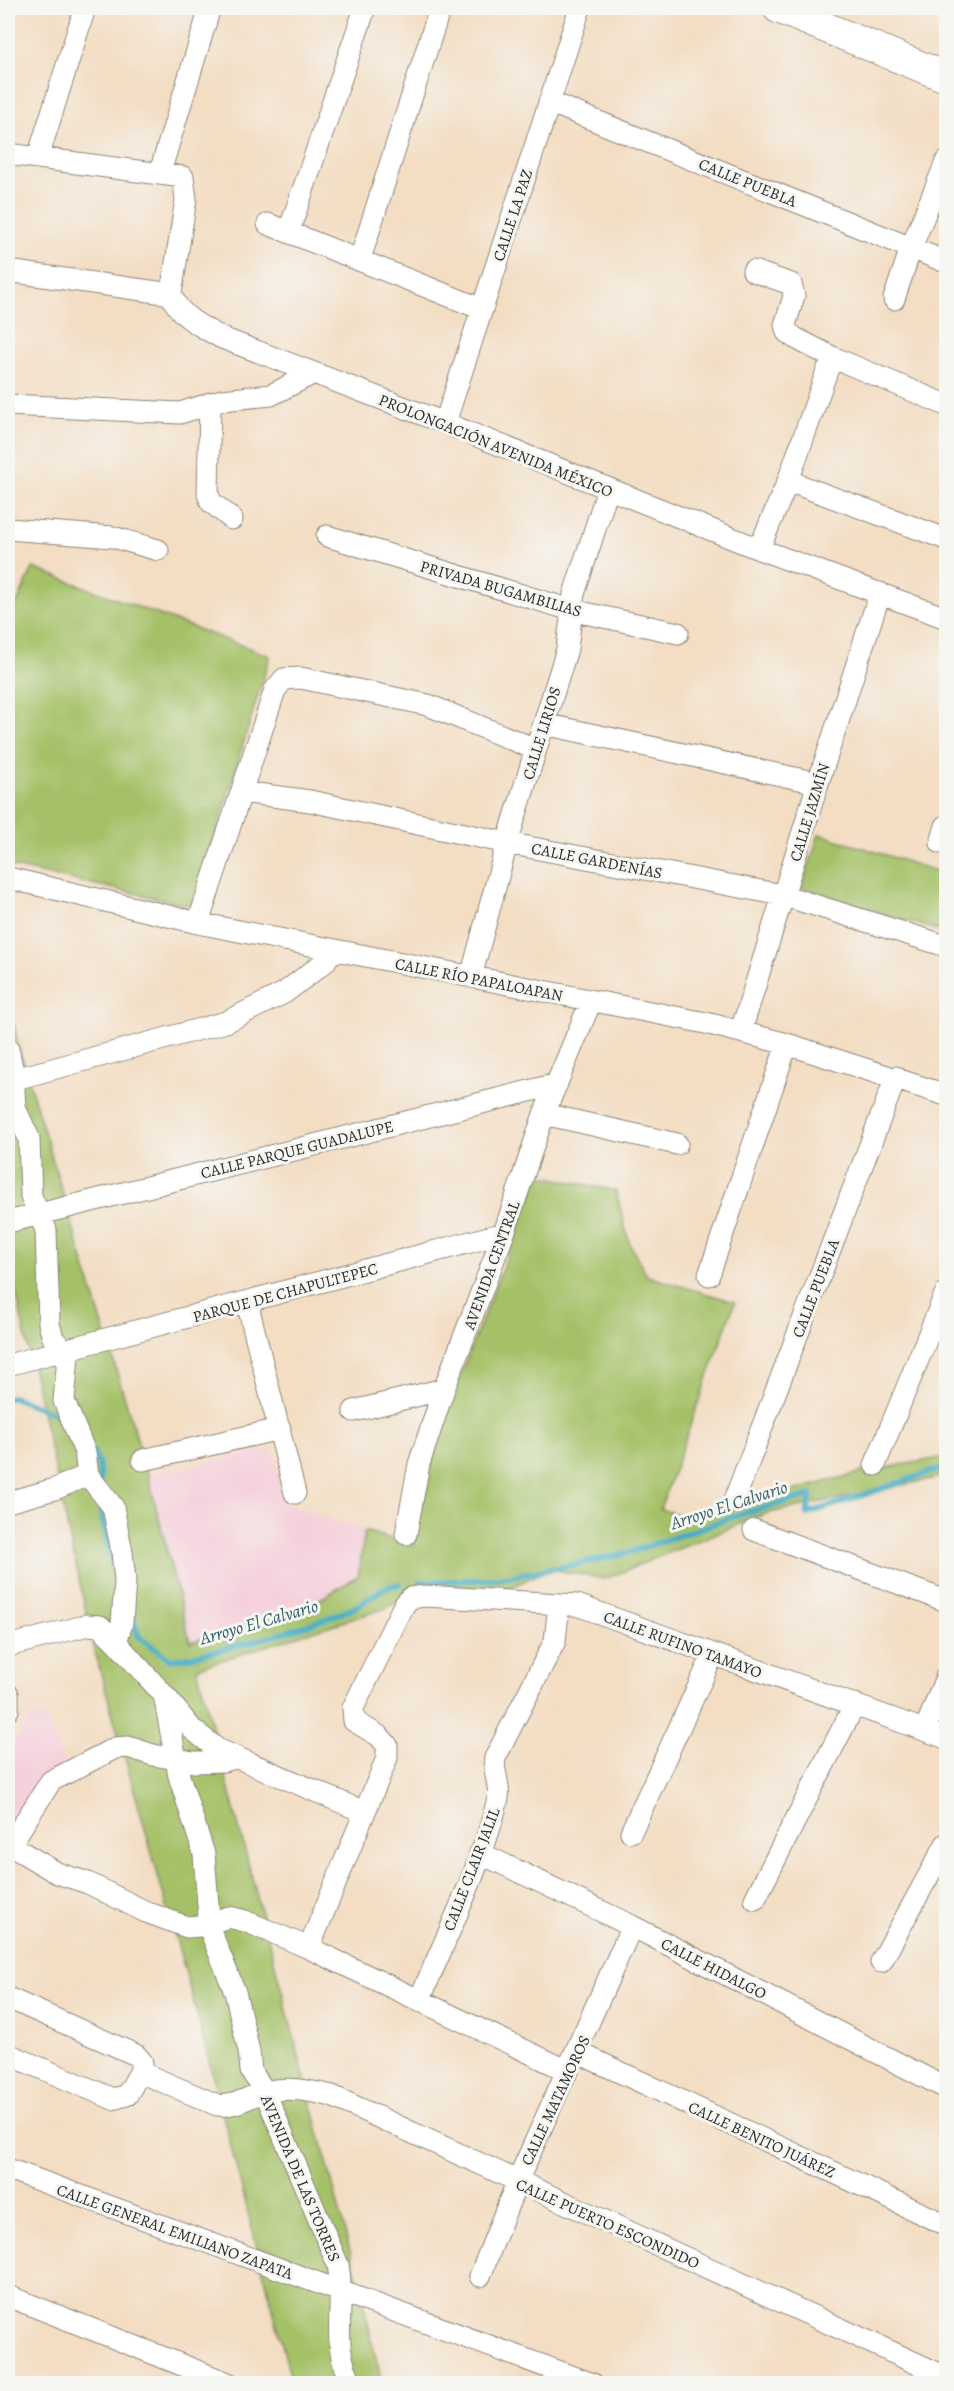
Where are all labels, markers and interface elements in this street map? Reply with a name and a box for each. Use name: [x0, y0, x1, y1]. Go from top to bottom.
street label: CALLE PUEBLA: [695, 153, 801, 213]
street label: CALLE LA PAZ: [488, 167, 538, 264]
street label: PROLONGACIÓN AVENIDA MÉXICO: [375, 389, 616, 503]
street label: PRIVADA BUGAMBILIAS: [417, 555, 584, 623]
street label: CALLE LIRIOS: [517, 684, 567, 783]
street label: CALLE JAZMÍN: [785, 760, 835, 864]
street label: CALLE GARDENÍAS: [529, 837, 664, 884]
street label: CALLE RÍO PAPALOAPAN: [393, 953, 565, 1007]
street label: CALLE PARQUE GUADALUPE: [198, 1115, 396, 1185]
street label: AVENIDA CENTRAL: [458, 1197, 526, 1334]
street label: CALLE PUEBLA: [787, 1235, 845, 1341]
street label: PARQUE DE CHAPULTEPEC: [190, 1258, 380, 1328]
water label: Arroyo El Calvario: [666, 1475, 791, 1536]
water label: Arroyo El Calvario: [196, 1594, 321, 1651]
street label: CALLE RUFINO TAMAYO: [600, 1606, 765, 1684]
street label: CALLE CLAIR JALIL: [438, 1804, 506, 1934]
street label: CALLE HIDALGO: [657, 1933, 770, 2005]
street label: CALLE MATAMOROS: [516, 2032, 596, 2169]
street label: AVENIDA DE LAS TORRES: [255, 2091, 345, 2265]
street label: CALLE BENITO JUÁREZ: [684, 2096, 839, 2184]
street label: CALLE PUERTO ESCONDIDO: [512, 2173, 703, 2274]
street label: CALLE GENERAL EMILIANO ZAPATA: [54, 2179, 296, 2285]

